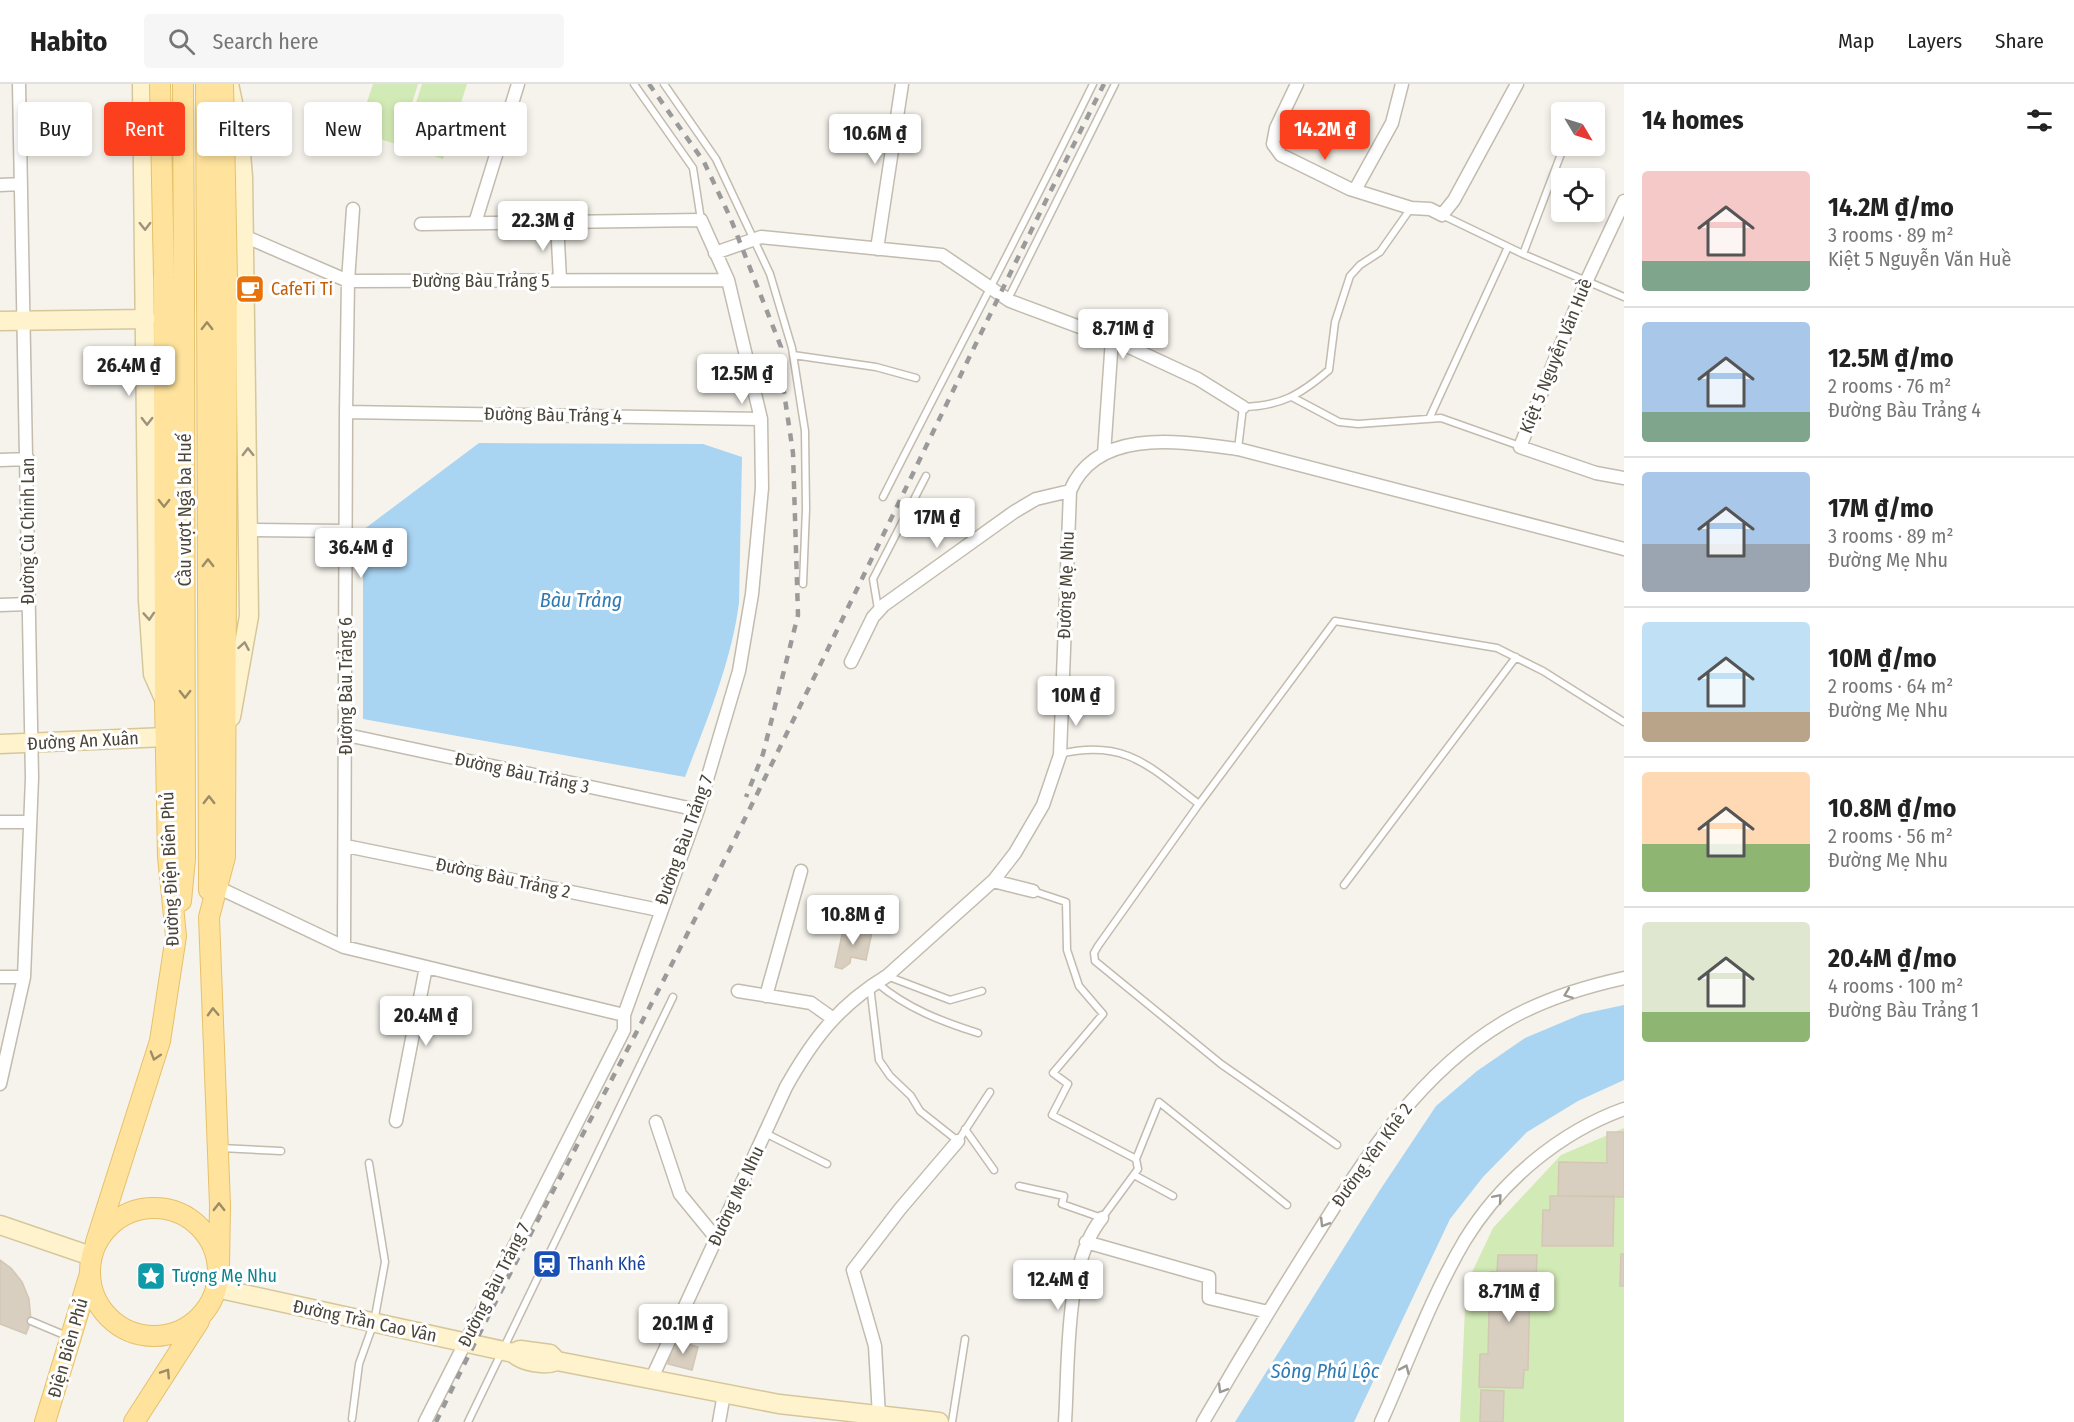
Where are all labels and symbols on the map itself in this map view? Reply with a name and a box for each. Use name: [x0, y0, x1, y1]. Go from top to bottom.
north arrow: [1551, 102, 1605, 156]
pin: 14.2M ₫: [1270, 110, 1380, 161]
pin: 10.6M ₫: [820, 114, 930, 165]
pin: 22.3M ₫: [488, 201, 598, 252]
one-way arrow: [139, 222, 151, 231]
street label: Đường Bàu Trảng 5: [412, 270, 550, 292]
cafe icon: CafeTi Ti: [234, 273, 266, 305]
street label: Kiệt 5 Nguyễn Văn Huề: [1515, 275, 1597, 437]
place label: CafeTi Ti: [271, 278, 333, 300]
pin: 8.71M ₫: [1068, 309, 1178, 360]
one-way arrow: [201, 322, 213, 331]
pin: 26.4M ₫: [74, 346, 184, 397]
pin: 12.5M ₫: [687, 354, 797, 405]
street label: Đường Bàu Trảng 4: [484, 403, 622, 427]
one-way arrow: [141, 417, 153, 426]
street label: Cầu vượt Ngã ba Huế: [174, 433, 196, 587]
one-way arrow: [242, 447, 254, 456]
street label: Đường Cù Chính Lan: [17, 457, 39, 605]
one-way arrow: [158, 498, 170, 507]
pin: 17M ₫: [895, 498, 979, 549]
pin: 36.4M ₫: [306, 528, 416, 579]
street label: Đường Mẹ Nhu: [1053, 531, 1079, 639]
one-way arrow: [202, 559, 214, 568]
water label: Bàu Trảng: [540, 588, 622, 612]
one-way arrow: [143, 612, 156, 621]
street label: Đường Bàu Trảng 6: [335, 617, 357, 755]
one-way arrow: [237, 642, 250, 652]
pin: 10M ₫: [1034, 676, 1118, 727]
one-way arrow: [179, 689, 191, 698]
street label: Đường An Xuân: [27, 727, 139, 755]
street label: Đường Bàu Trảng 3: [453, 748, 591, 798]
street label: Đường Bàu Trảng 7: [650, 772, 718, 908]
street label: Đường Điện Biên Phủ: [156, 791, 184, 947]
one-way arrow: [203, 796, 215, 805]
street label: Đường Bàu Trảng 2: [434, 853, 572, 903]
pin: 10.8M ₫: [798, 895, 908, 946]
one-way arrow: [1563, 987, 1574, 999]
pin: 20.4M ₫: [371, 996, 481, 1047]
one-way arrow: [206, 1008, 219, 1017]
one-way arrow: [150, 1050, 163, 1061]
street label: Đường Yên Khê 2: [1327, 1099, 1417, 1211]
street label: Đường Mẹ Nhu: [703, 1142, 769, 1250]
one-way arrow: [1491, 1195, 1502, 1205]
one-way arrow: [213, 1203, 225, 1212]
one-way arrow: [1321, 1216, 1332, 1227]
street label: Đường Bàu Trảng 7: [453, 1219, 535, 1351]
station icon: Thanh Khê: [531, 1248, 563, 1280]
place label: Thanh Khê: [568, 1253, 646, 1275]
place icon: Tượng Mẹ Nhu: [135, 1260, 167, 1292]
pin: 12.4M ₫: [1003, 1260, 1113, 1311]
place label: Tượng Mẹ Nhu: [172, 1265, 277, 1287]
pin: 8.71M ₫: [1454, 1272, 1564, 1323]
street label: Đường Trần Cao Vân: [291, 1295, 439, 1347]
street label: Điện Biên Phủ: [43, 1296, 93, 1400]
pin: 20.1M ₫: [628, 1304, 738, 1355]
water label: Sông Phú Lộc: [1270, 1359, 1380, 1383]
one-way arrow: [1398, 1364, 1410, 1375]
one-way arrow: [158, 1369, 170, 1379]
one-way arrow: [1218, 1383, 1230, 1393]

